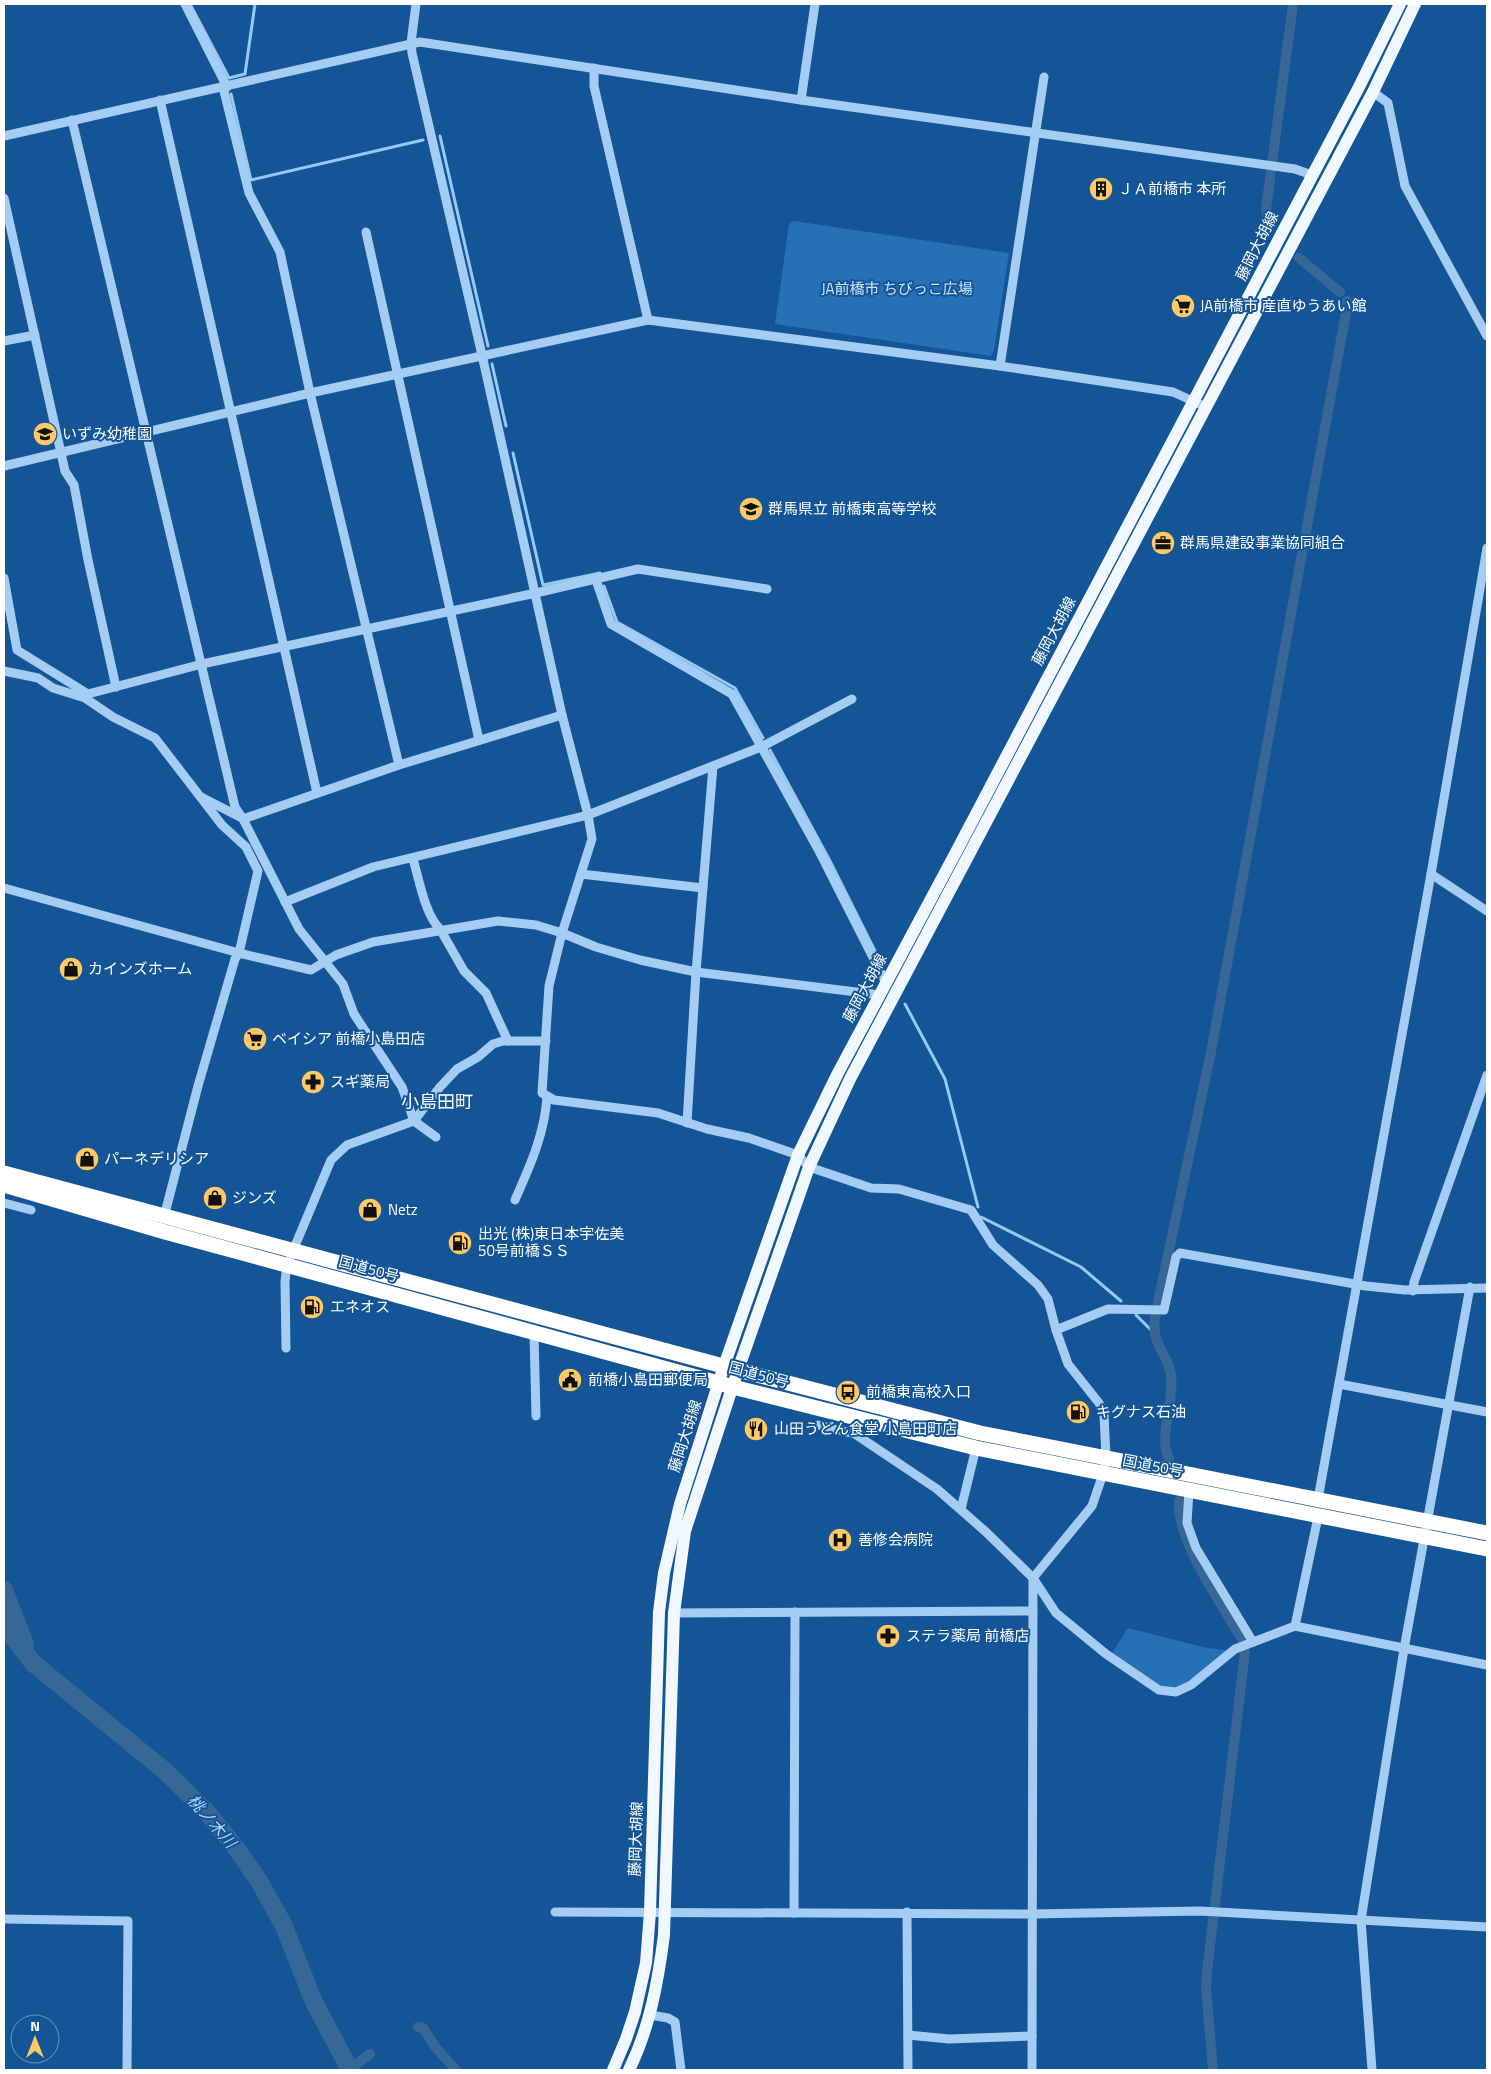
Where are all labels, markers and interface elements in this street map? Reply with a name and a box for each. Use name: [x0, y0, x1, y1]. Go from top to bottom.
building icon: ＪＡ前橋市 本所: [1088, 176, 1114, 202]
place label: ＪＡ前橋市 本所: [1118, 177, 1226, 200]
street label: 藤岡大胡線: [1229, 207, 1284, 284]
park label: JA前橋市 ちびっこ広場: [821, 277, 973, 300]
supermarket icon: JA前橋市 産直ゆうあい館: [1170, 293, 1196, 319]
place label: JA前橋市 産直ゆうあい館: [1200, 294, 1367, 317]
school or university icon: いずみ幼稚園: [32, 421, 58, 447]
place label: いずみ幼稚園: [62, 422, 152, 445]
school or university icon: 群馬県立 前橋東高等学校: [738, 496, 764, 522]
place label: 群馬県立 前橋東高等学校: [768, 497, 936, 520]
office icon: 群馬県建設事業協同組合: [1150, 530, 1176, 556]
place label: 群馬県建設事業協同組合: [1180, 531, 1345, 554]
street label: 藤岡大胡線: [1026, 592, 1081, 669]
street label: 藤岡大胡線: [837, 949, 892, 1026]
shop icon: カインズホーム: [58, 956, 84, 982]
place label: カインズホーム: [88, 957, 192, 980]
supermarket icon: ベイシア 前橋小島田店: [242, 1026, 268, 1052]
place label: ベイシア 前橋小島田店: [272, 1027, 425, 1050]
pharmacy icon: スギ薬局: [300, 1069, 326, 1095]
place label: スギ薬局: [330, 1070, 390, 1093]
district label: 小島田町: [401, 1088, 473, 1115]
shop icon: パーネデリシア: [74, 1146, 100, 1172]
place label: パーネデリシア: [104, 1147, 209, 1170]
shop icon: ジンズ: [202, 1185, 228, 1211]
place label: ジンズ: [232, 1186, 277, 1209]
shop icon: Netz: [357, 1197, 383, 1223]
place label: Netz: [388, 1198, 418, 1221]
place label: 出光 (株)東日本宇佐美 50号前橋ＳＳ: [478, 1222, 624, 1262]
fuel station icon: 出光 (株)東日本宇佐美 50号前橋ＳＳ: [447, 1230, 473, 1256]
street label: 国道50号: [336, 1249, 402, 1288]
fuel station icon: エネオス: [299, 1294, 325, 1320]
place label: エネオス: [330, 1295, 390, 1318]
street label: 国道50号: [726, 1355, 792, 1394]
public building icon: 前橋小島田郵便局: [557, 1367, 583, 1393]
place label: 前橋小島田郵便局: [588, 1368, 708, 1391]
bus stop icon: 前橋東高校入口: [835, 1379, 861, 1405]
place label: 前橋東高校入口: [866, 1380, 971, 1403]
street label: 藤岡大胡線: [662, 1397, 707, 1475]
fuel station icon: キグナス石油: [1065, 1399, 1091, 1425]
place label: キグナス石油: [1096, 1400, 1186, 1423]
restaurant icon: 山田うどん食堂 小島田町店: [743, 1416, 769, 1442]
place label: 山田うどん食堂 小島田町店: [774, 1417, 957, 1440]
street label: 国道50号: [1121, 1448, 1186, 1483]
hospital icon: 善修会病院: [827, 1527, 853, 1553]
place label: 善修会病院: [858, 1528, 933, 1551]
pharmacy icon: ステラ薬局 前橋店: [875, 1623, 901, 1649]
place label: ステラ薬局 前橋店: [906, 1624, 1029, 1647]
water label: 桃ノ木川: [182, 1789, 243, 1855]
street label: 藤岡大胡線: [623, 1801, 648, 1877]
north arrow: [10, 2014, 60, 2064]
text: N: [30, 2015, 40, 2036]

